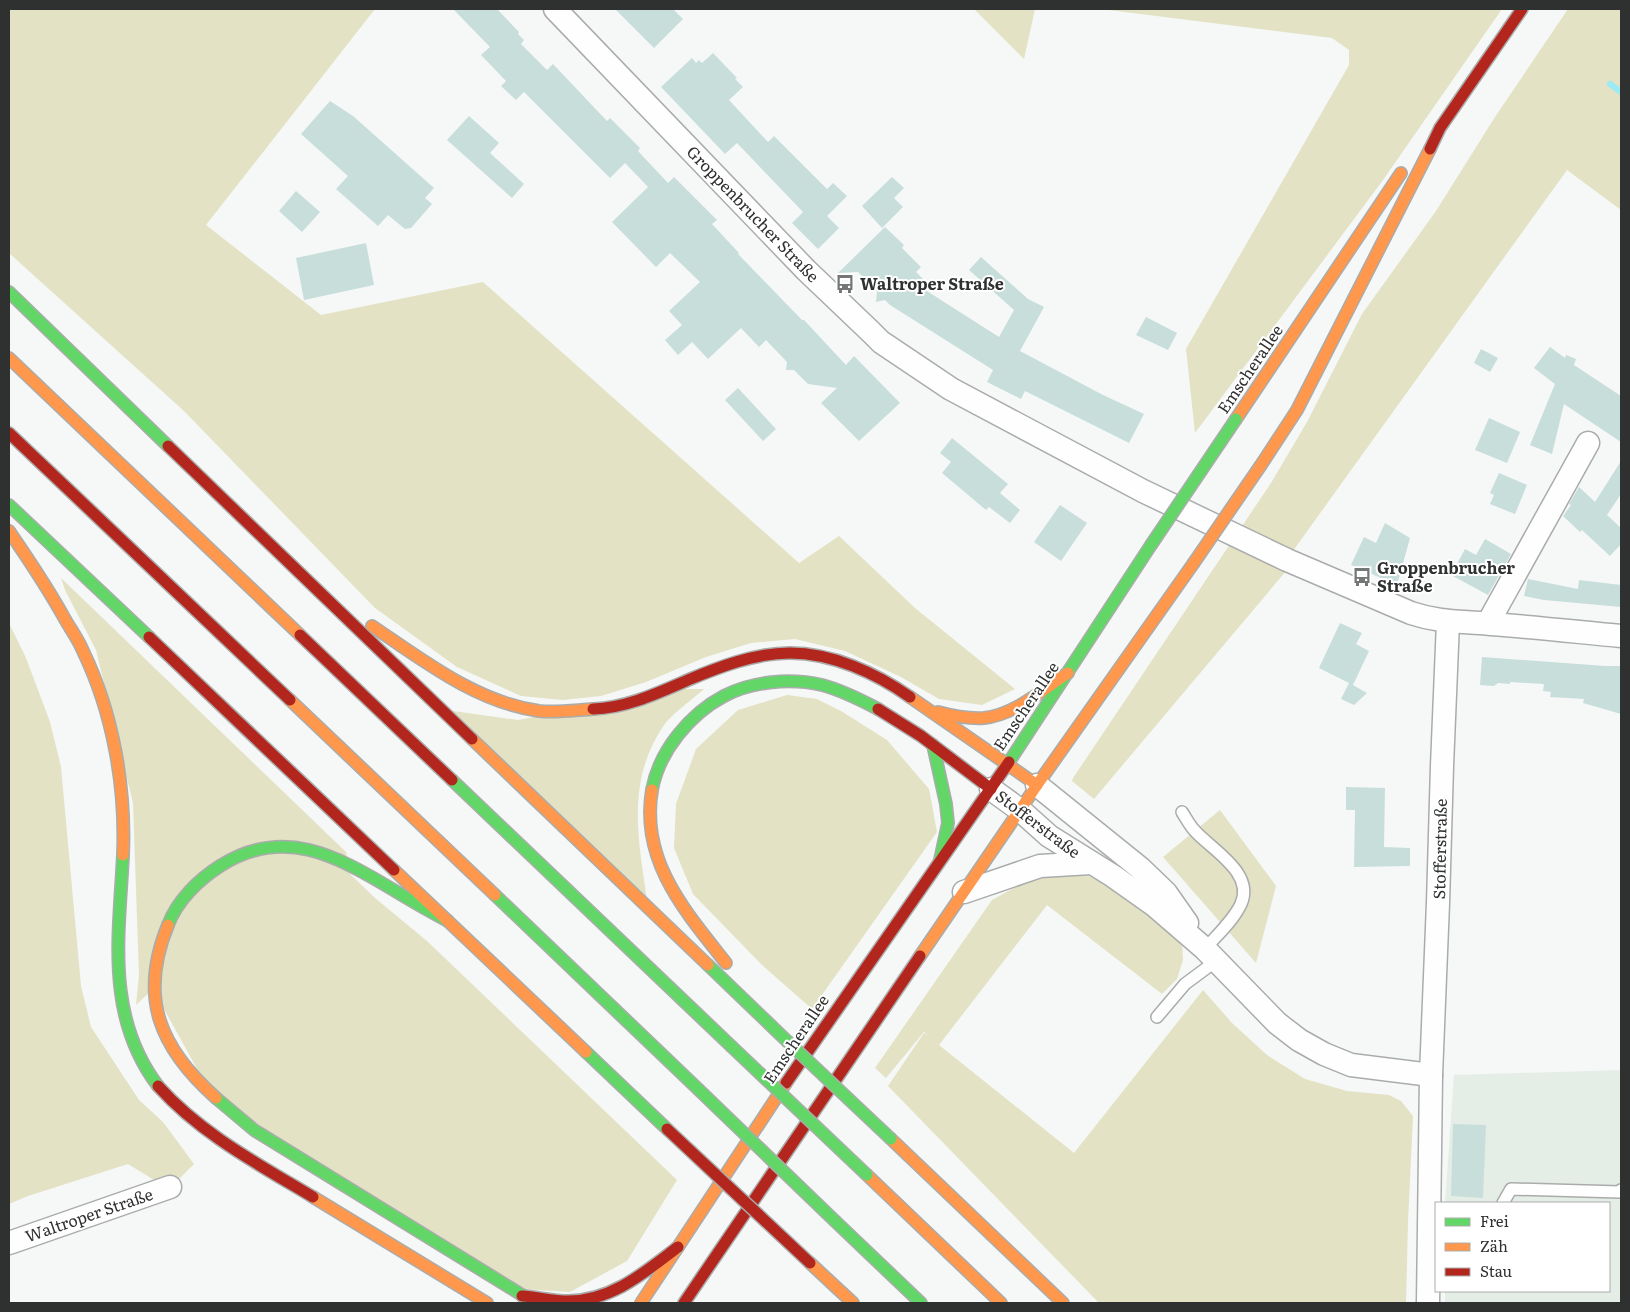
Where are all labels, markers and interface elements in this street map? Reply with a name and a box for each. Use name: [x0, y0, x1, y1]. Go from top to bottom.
street label: Groppenbrucher Straße: [682, 140, 826, 287]
place label: Waltroper Straße: [860, 271, 1004, 295]
bus stop icon: Waltroper Straße: [834, 273, 856, 295]
street label: Emscherallee: [1211, 319, 1288, 418]
place label: Groppenbrucher Straße: [1377, 555, 1515, 597]
bus stop icon: Groppenbrucher Straße: [1351, 566, 1373, 588]
street label: Emscherallee: [987, 656, 1064, 755]
street label: Stofferstraße: [991, 783, 1086, 863]
street label: Stofferstraße: [1426, 798, 1452, 900]
street label: Emscherallee: [757, 989, 834, 1088]
street label: Waltroper Straße: [22, 1181, 156, 1247]
legend: [1435, 1202, 1610, 1292]
text: Frei: [1480, 1209, 1509, 1232]
text: Zäh: [1480, 1234, 1508, 1257]
text: Stau: [1480, 1259, 1512, 1282]

